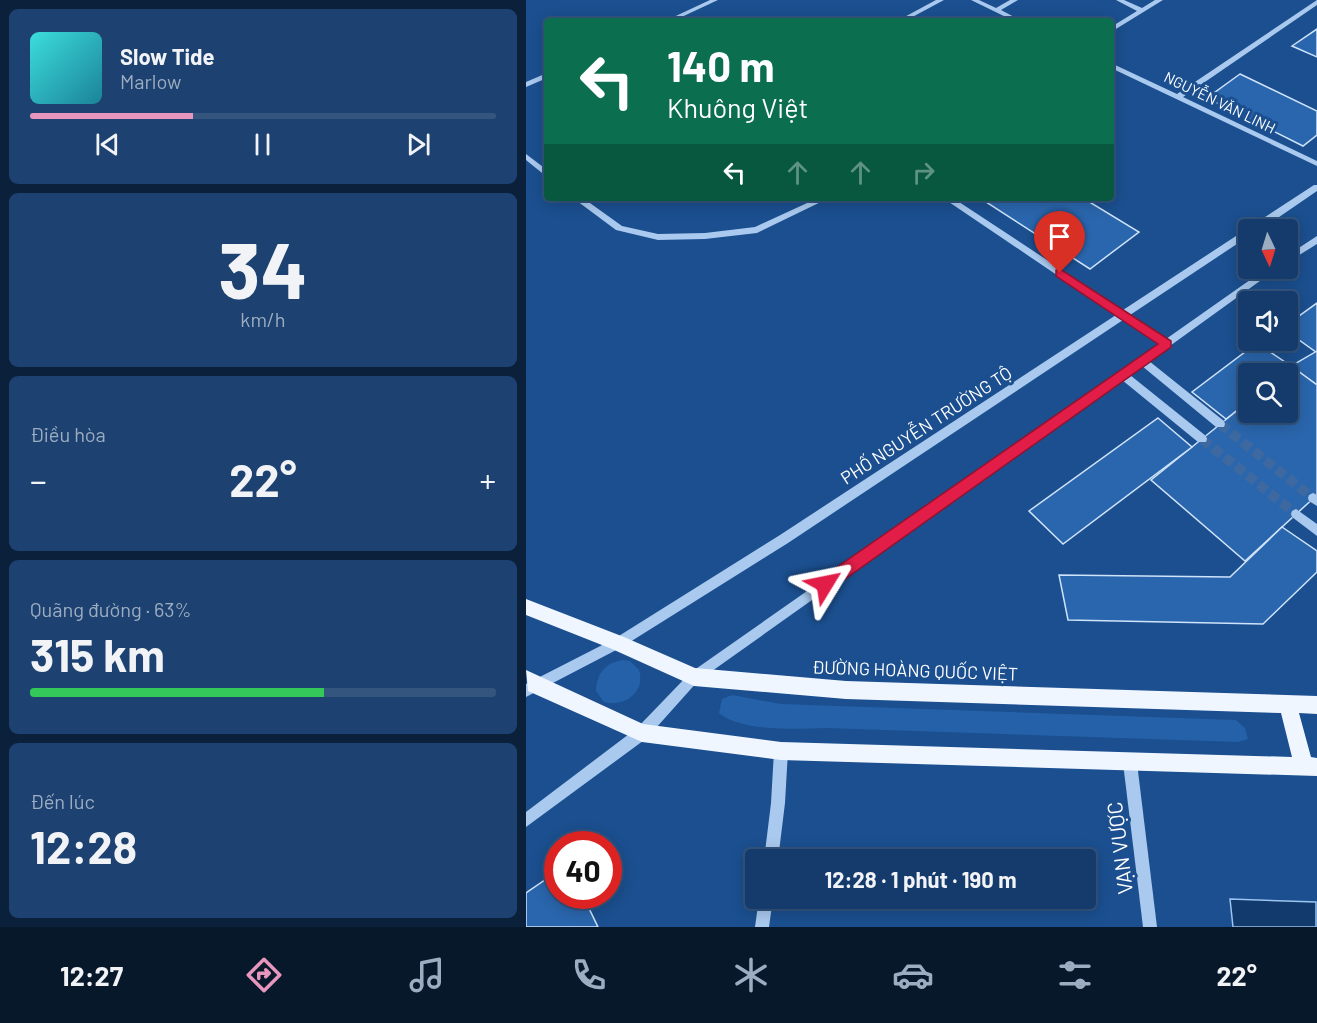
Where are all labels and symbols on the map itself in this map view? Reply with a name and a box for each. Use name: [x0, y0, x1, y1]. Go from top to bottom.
street label: NGUYỄN VĂN LINH: [1161, 66, 1279, 137]
pin: [1034, 211, 1085, 273]
north arrow: [1238, 219, 1298, 279]
street label: PHỐ NGUYỄN TRƯỜNG TỘ: [836, 361, 1016, 489]
position arrow: [793, 552, 857, 616]
street label: ĐƯỜNG HOÀNG QUỐC VIỆT: [812, 655, 1018, 685]
street label: VẠN VƯỢC: [1101, 800, 1137, 896]
speed limit sign: 40: [544, 831, 622, 909]

